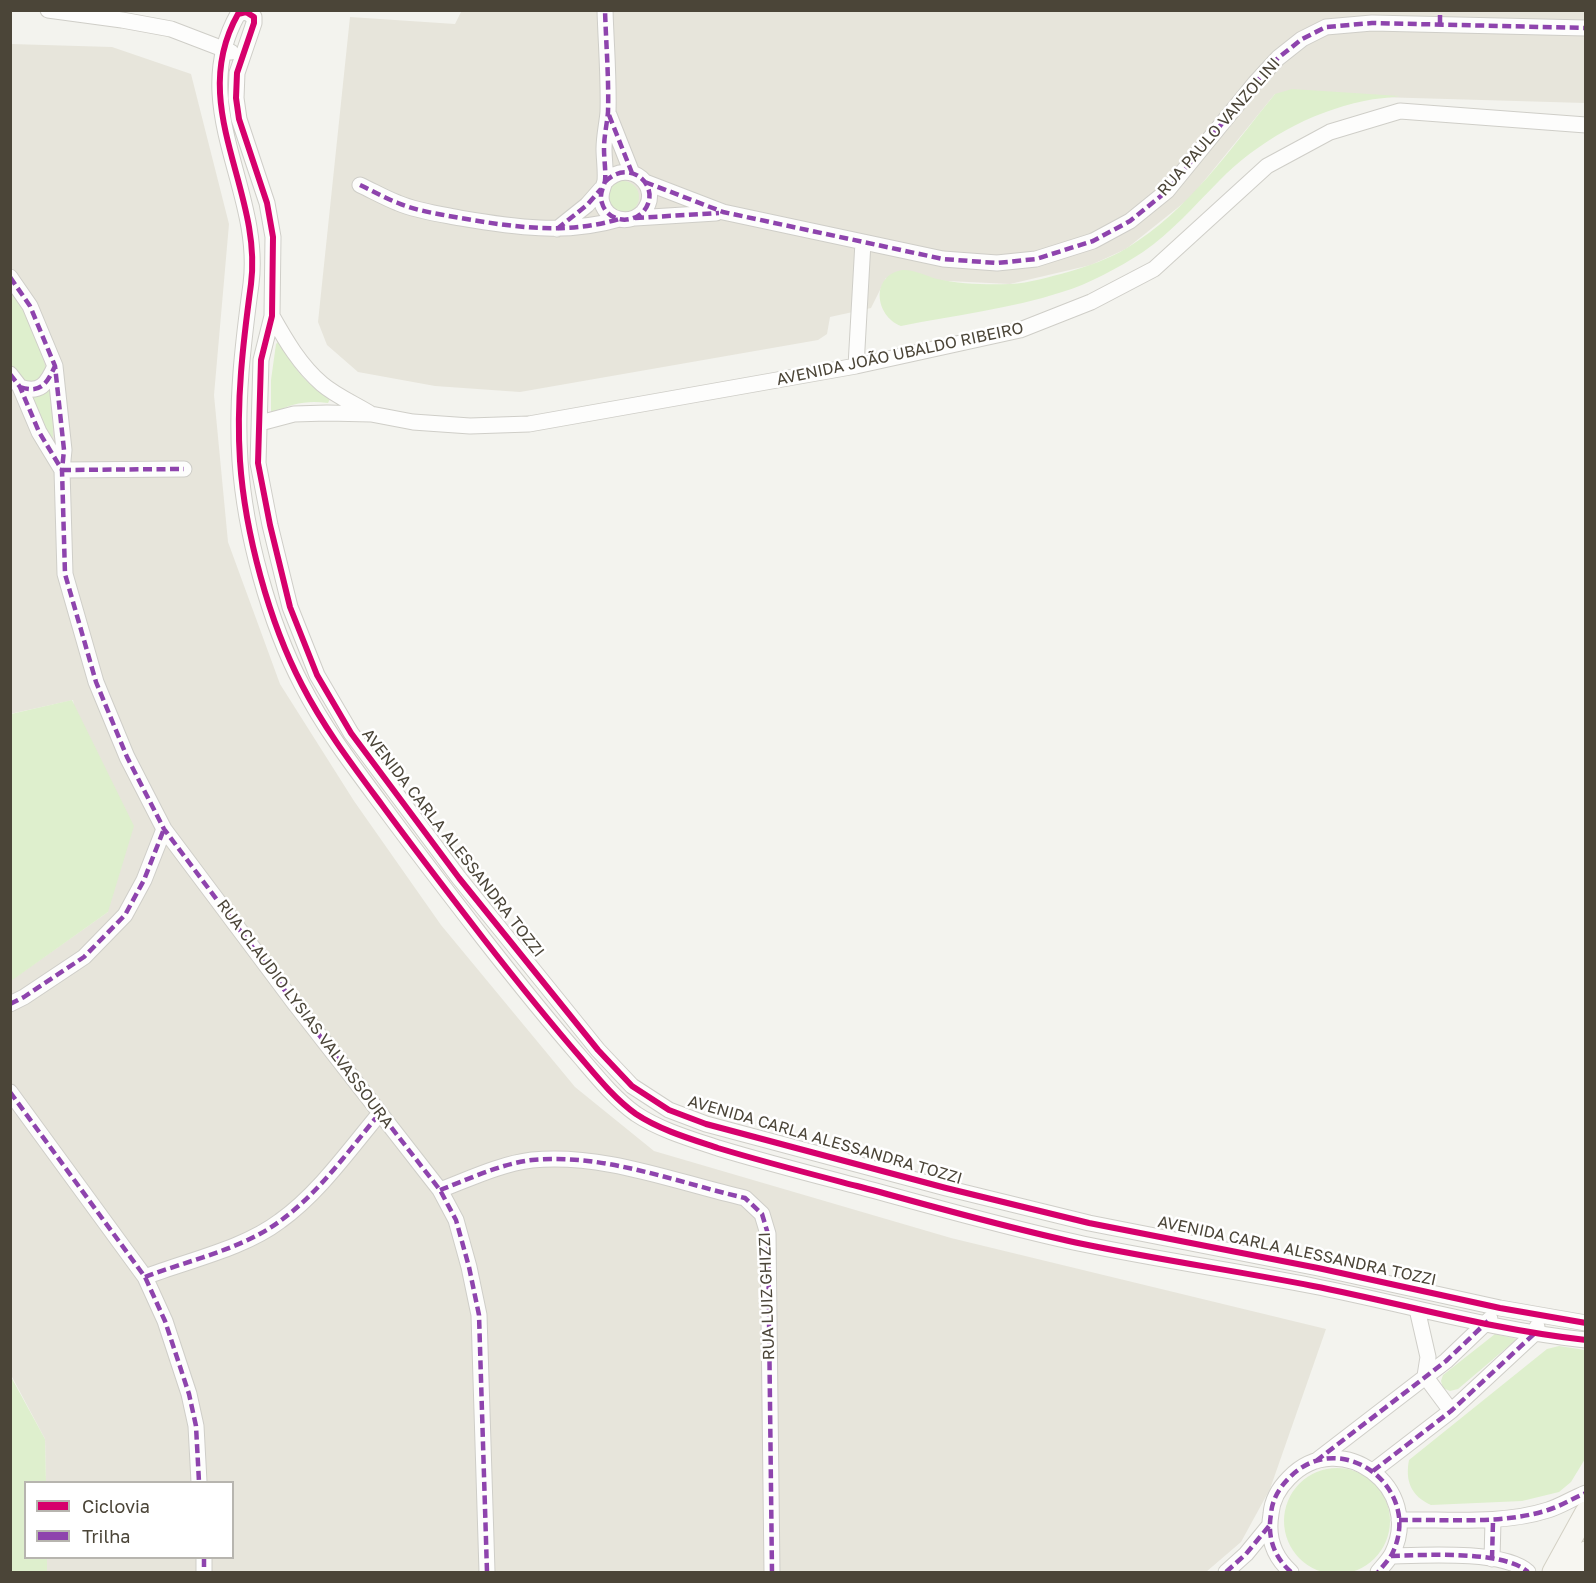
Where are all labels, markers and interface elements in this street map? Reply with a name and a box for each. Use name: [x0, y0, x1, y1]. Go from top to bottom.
street label: RUA PAULO VANZOLINI: [1154, 54, 1284, 200]
street label: AVENIDA JOÃO UBALDO RIBEIRO: [775, 318, 1025, 390]
street label: AVENIDA CARLA ALESSANDRA TOZZI: [358, 725, 548, 961]
street label: RUA CLAUDIO LYSIAS VALVASSOURA: [213, 896, 397, 1132]
street label: AVENIDA CARLA ALESSANDRA TOZZI: [686, 1092, 964, 1188]
street label: AVENIDA CARLA ALESSANDRA TOZZI: [1156, 1212, 1438, 1290]
street label: RUA LUIZ GHIZZI: [755, 1231, 779, 1361]
legend: [24, 1481, 234, 1559]
text: Ciclovia: [82, 1495, 150, 1517]
text: Trilha: [82, 1525, 130, 1547]

